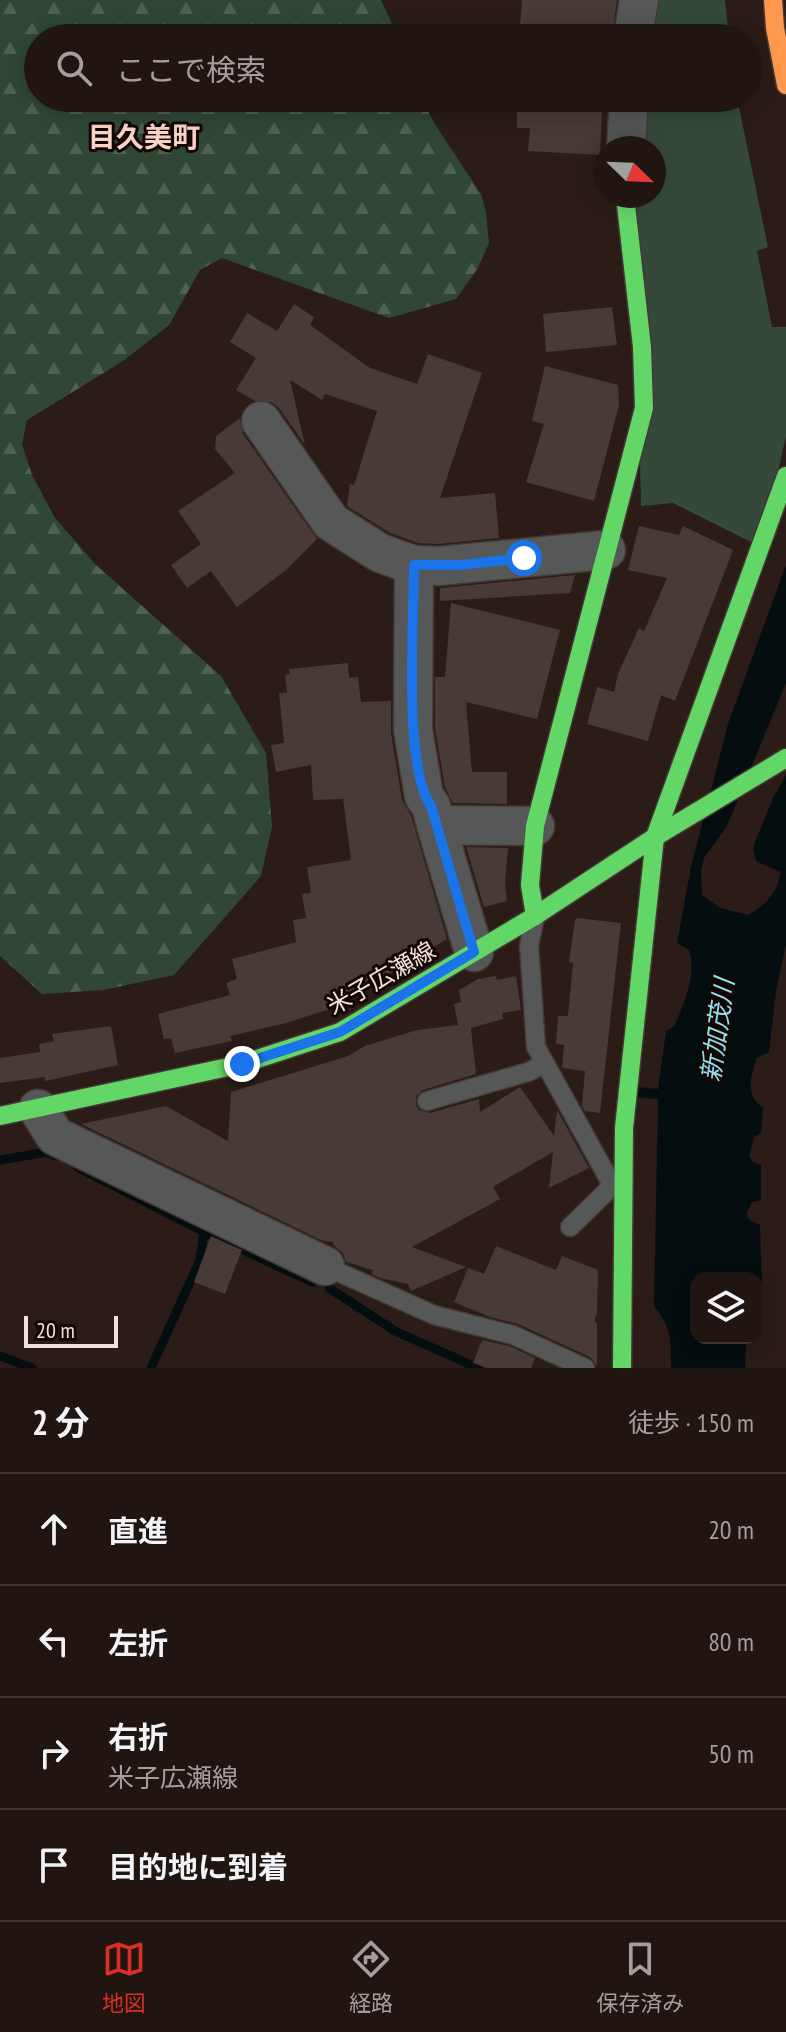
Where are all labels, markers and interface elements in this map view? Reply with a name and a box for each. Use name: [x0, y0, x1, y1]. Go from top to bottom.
search box: [24, 24, 762, 112]
icon: search: [52, 46, 96, 90]
text: ここで検索: [116, 50, 266, 89]
district label: 目久美町: [88, 118, 200, 155]
north arrow: [594, 136, 666, 208]
route start: [506, 540, 542, 576]
street label: 米子広瀬線: [321, 935, 441, 1021]
water label: 新加茂川: [693, 973, 741, 1084]
route end: [224, 1046, 260, 1082]
map controls: [690, 1272, 762, 1344]
button: layers: [690, 1272, 762, 1344]
scale bar: [24, 1312, 118, 1348]
text: 20 m: [36, 1316, 75, 1344]
text: 2 分: [32, 1400, 89, 1444]
text: 徒歩 · 150 m: [628, 1406, 754, 1439]
icon: ahead: [32, 1507, 76, 1551]
text: 直進: [108, 1511, 168, 1550]
text: 20 m: [708, 1513, 754, 1546]
icon: left: [32, 1619, 76, 1663]
text: 左折: [108, 1623, 168, 1662]
text: 80 m: [708, 1625, 754, 1658]
text: 右折: [108, 1717, 168, 1756]
icon: right: [32, 1731, 76, 1775]
text: 50 m: [708, 1737, 754, 1770]
text: 米子広瀬線: [108, 1761, 238, 1794]
icon: arrive: [32, 1843, 76, 1887]
text: 目的地に到着: [108, 1847, 288, 1886]
tab: 地図: [102, 1937, 146, 2017]
tab: 経路: [349, 1937, 393, 2017]
tab: 保存済み: [596, 1937, 684, 2017]

